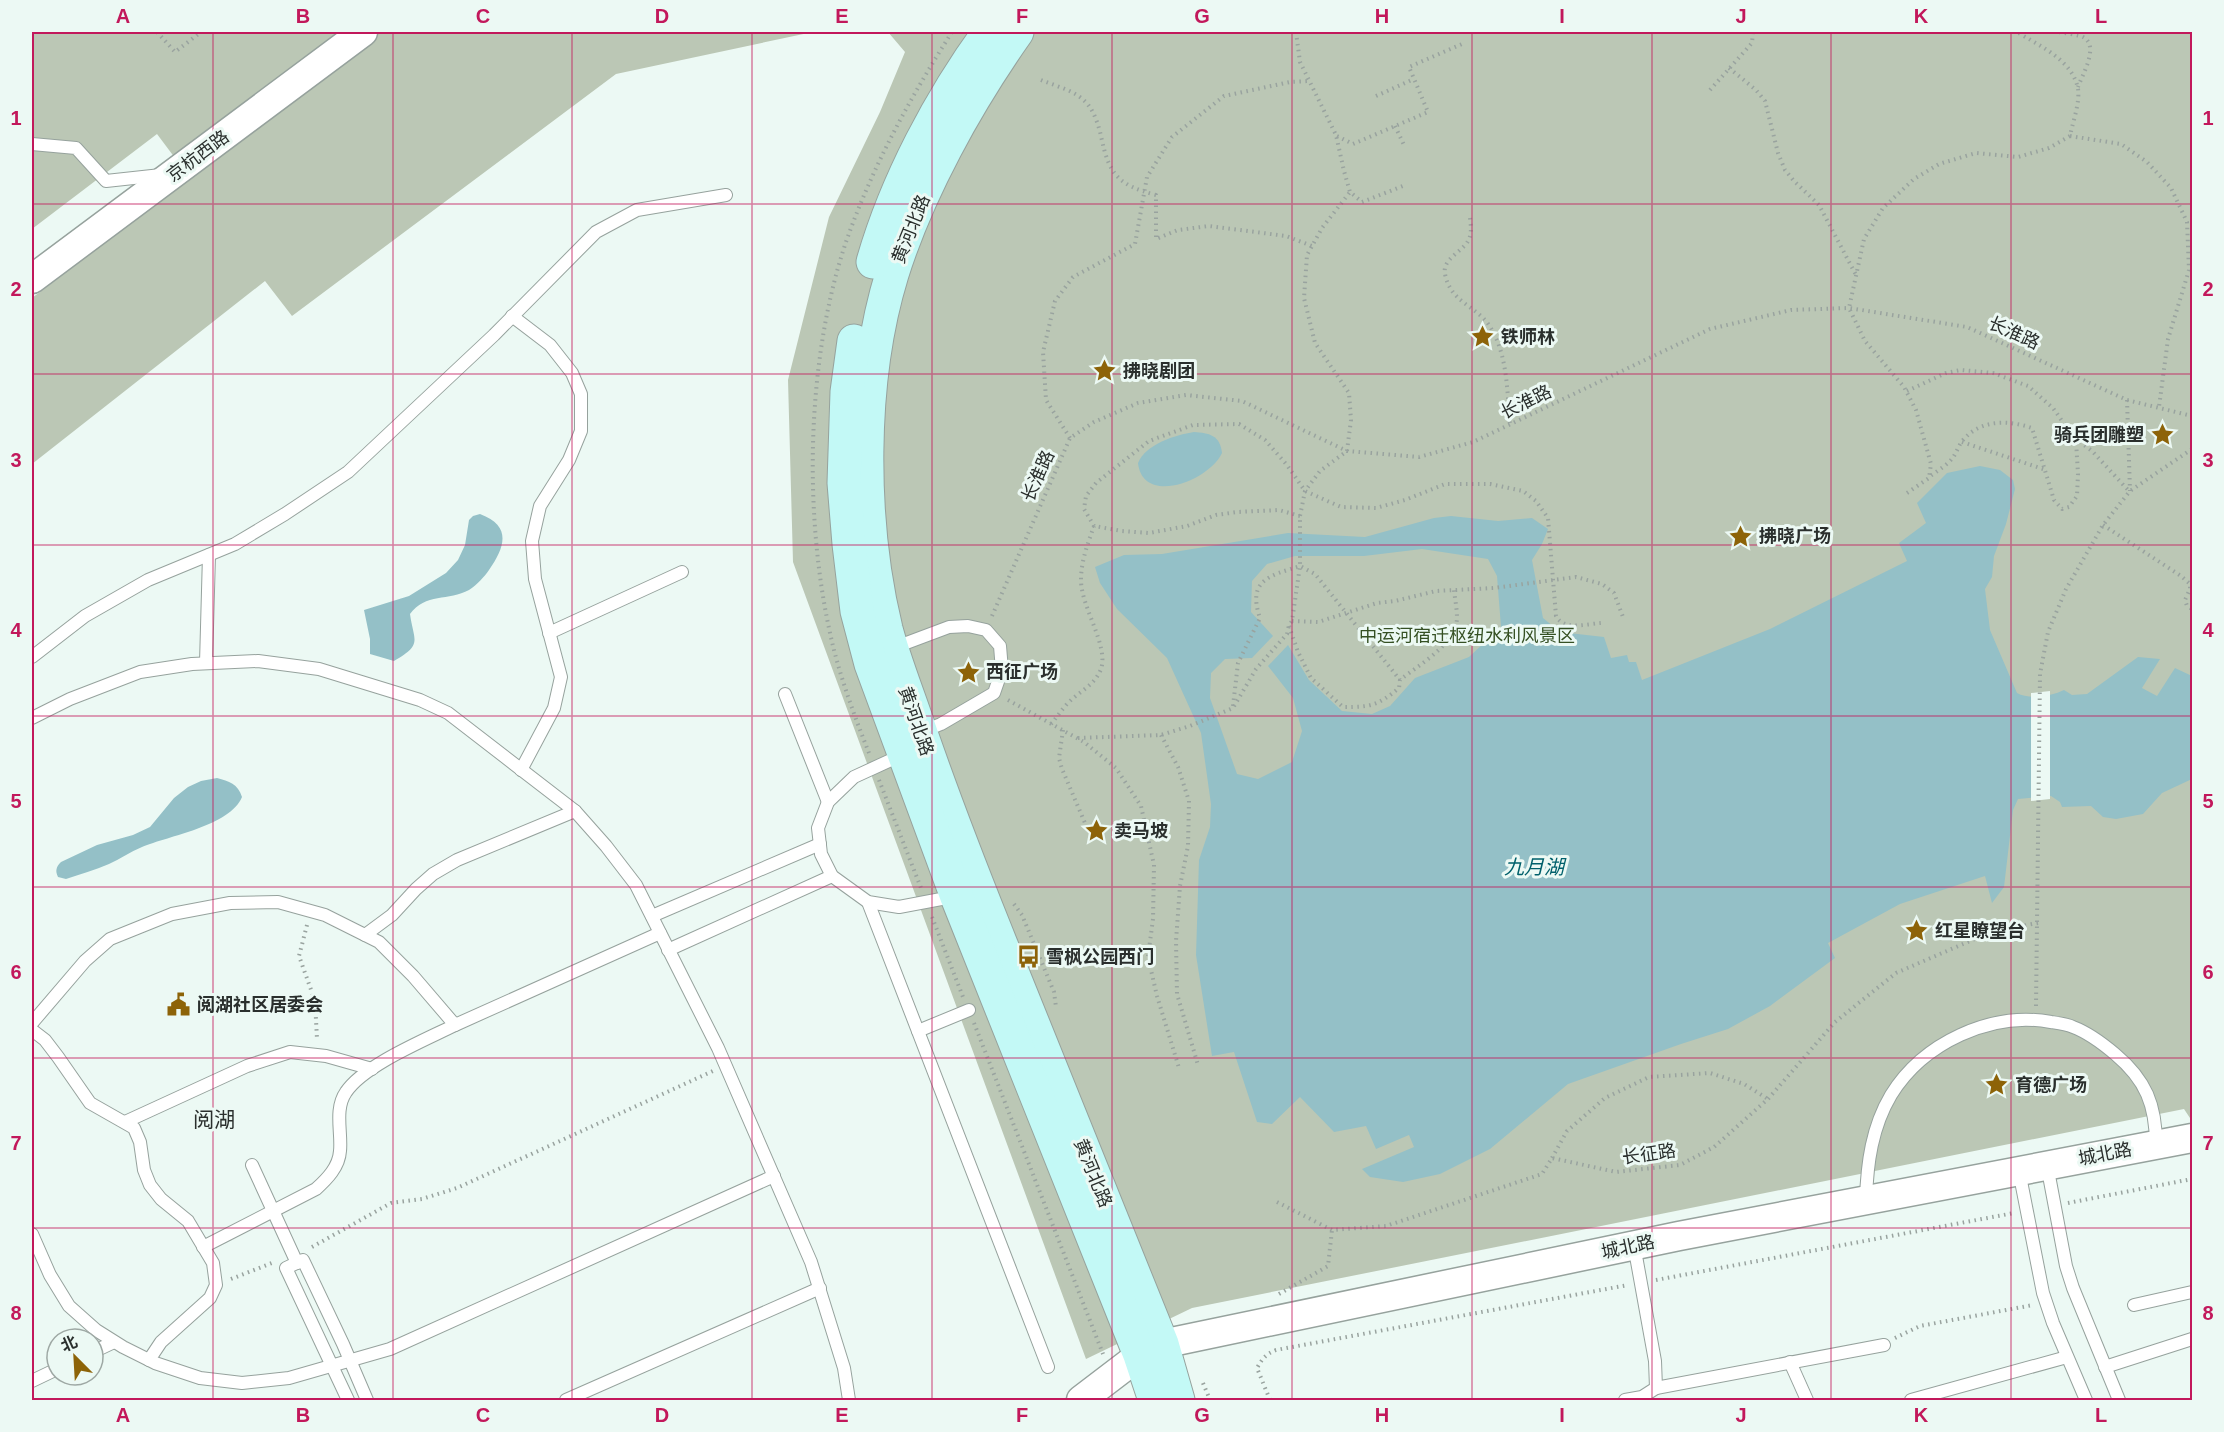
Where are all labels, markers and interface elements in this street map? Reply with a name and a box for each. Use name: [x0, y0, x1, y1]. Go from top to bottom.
text: A: [116, 5, 130, 27]
text: B: [296, 5, 310, 27]
text: C: [476, 5, 490, 27]
text: D: [655, 5, 669, 27]
text: E: [835, 5, 849, 27]
text: F: [1016, 5, 1028, 27]
text: G: [1194, 5, 1210, 27]
text: H: [1375, 5, 1389, 27]
text: I: [1559, 5, 1565, 27]
text: J: [1735, 5, 1747, 27]
text: K: [1914, 5, 1929, 27]
text: L: [2095, 5, 2107, 27]
text: 1: [10, 107, 22, 129]
text: 1: [2202, 107, 2214, 129]
street label: 京杭西路: [163, 126, 233, 186]
street label: 黄河北路: [888, 192, 934, 266]
text: 2: [10, 278, 22, 300]
text: 2: [2202, 278, 2214, 300]
street label: 长淮路: [1985, 313, 2043, 353]
place icon: 铁师林: [1470, 324, 1496, 350]
place label: 铁师林: [1501, 327, 1555, 347]
place icon: 拂晓剧团: [1092, 358, 1118, 384]
place label: 拂晓剧团: [1123, 361, 1195, 381]
street label: 长淮路: [1497, 381, 1555, 423]
place icon: 骑兵团雕塑: [2149, 422, 2175, 448]
place label: 骑兵团雕塑: [2054, 425, 2144, 445]
street label: 长淮路: [1018, 447, 1058, 505]
text: 3: [10, 449, 22, 471]
text: 3: [2202, 449, 2214, 471]
place icon: 拂晓广场: [1728, 523, 1754, 549]
place label: 拂晓广场: [1759, 526, 1831, 546]
text: 4: [10, 619, 22, 641]
text: 4: [2202, 619, 2214, 641]
park label: 中运河宿迁枢纽水利风景区: [1359, 626, 1575, 646]
place icon: 西征广场: [955, 659, 981, 685]
place label: 西征广场: [986, 662, 1058, 682]
street label: 黄河北路: [895, 684, 937, 758]
text: 5: [10, 790, 22, 812]
text: 5: [2202, 790, 2214, 812]
place icon: 卖马坡: [1083, 818, 1109, 844]
place label: 卖马坡: [1114, 821, 1168, 841]
water label: 九月湖: [1504, 856, 1567, 878]
place icon: 红星瞭望台: [1904, 918, 1930, 944]
place label: 红星瞭望台: [1935, 921, 2025, 941]
bus stop icon: 雪枫公园西门: [1015, 944, 1041, 970]
place label: 雪枫公园西门: [1046, 947, 1154, 967]
text: 6: [10, 961, 22, 983]
text: 6: [2202, 961, 2214, 983]
public building icon: 阅湖社区居委会: [166, 992, 192, 1018]
place label: 阅湖社区居委会: [197, 995, 323, 1015]
place icon: 育德广场: [1984, 1072, 2010, 1098]
place label: 育德广场: [2015, 1075, 2087, 1095]
district label: 阅湖: [193, 1108, 235, 1131]
text: 7: [10, 1132, 22, 1154]
text: 7: [2202, 1132, 2214, 1154]
street label: 黄河北路: [1070, 1136, 1116, 1210]
street label: 城北路: [2077, 1139, 2133, 1169]
street label: 长征路: [1621, 1140, 1677, 1168]
street label: 城北路: [1600, 1232, 1656, 1262]
text: 8: [10, 1302, 22, 1324]
text: 8: [2202, 1302, 2214, 1324]
north arrow: [45, 1327, 105, 1387]
text: 北: [58, 1333, 80, 1355]
text: A: [116, 1404, 130, 1426]
text: B: [296, 1404, 310, 1426]
text: C: [476, 1404, 490, 1426]
text: D: [655, 1404, 669, 1426]
text: E: [835, 1404, 849, 1426]
text: F: [1016, 1404, 1028, 1426]
text: G: [1194, 1404, 1210, 1426]
text: H: [1375, 1404, 1389, 1426]
text: I: [1559, 1404, 1565, 1426]
text: J: [1735, 1404, 1747, 1426]
text: K: [1914, 1404, 1929, 1426]
text: L: [2095, 1404, 2107, 1426]

